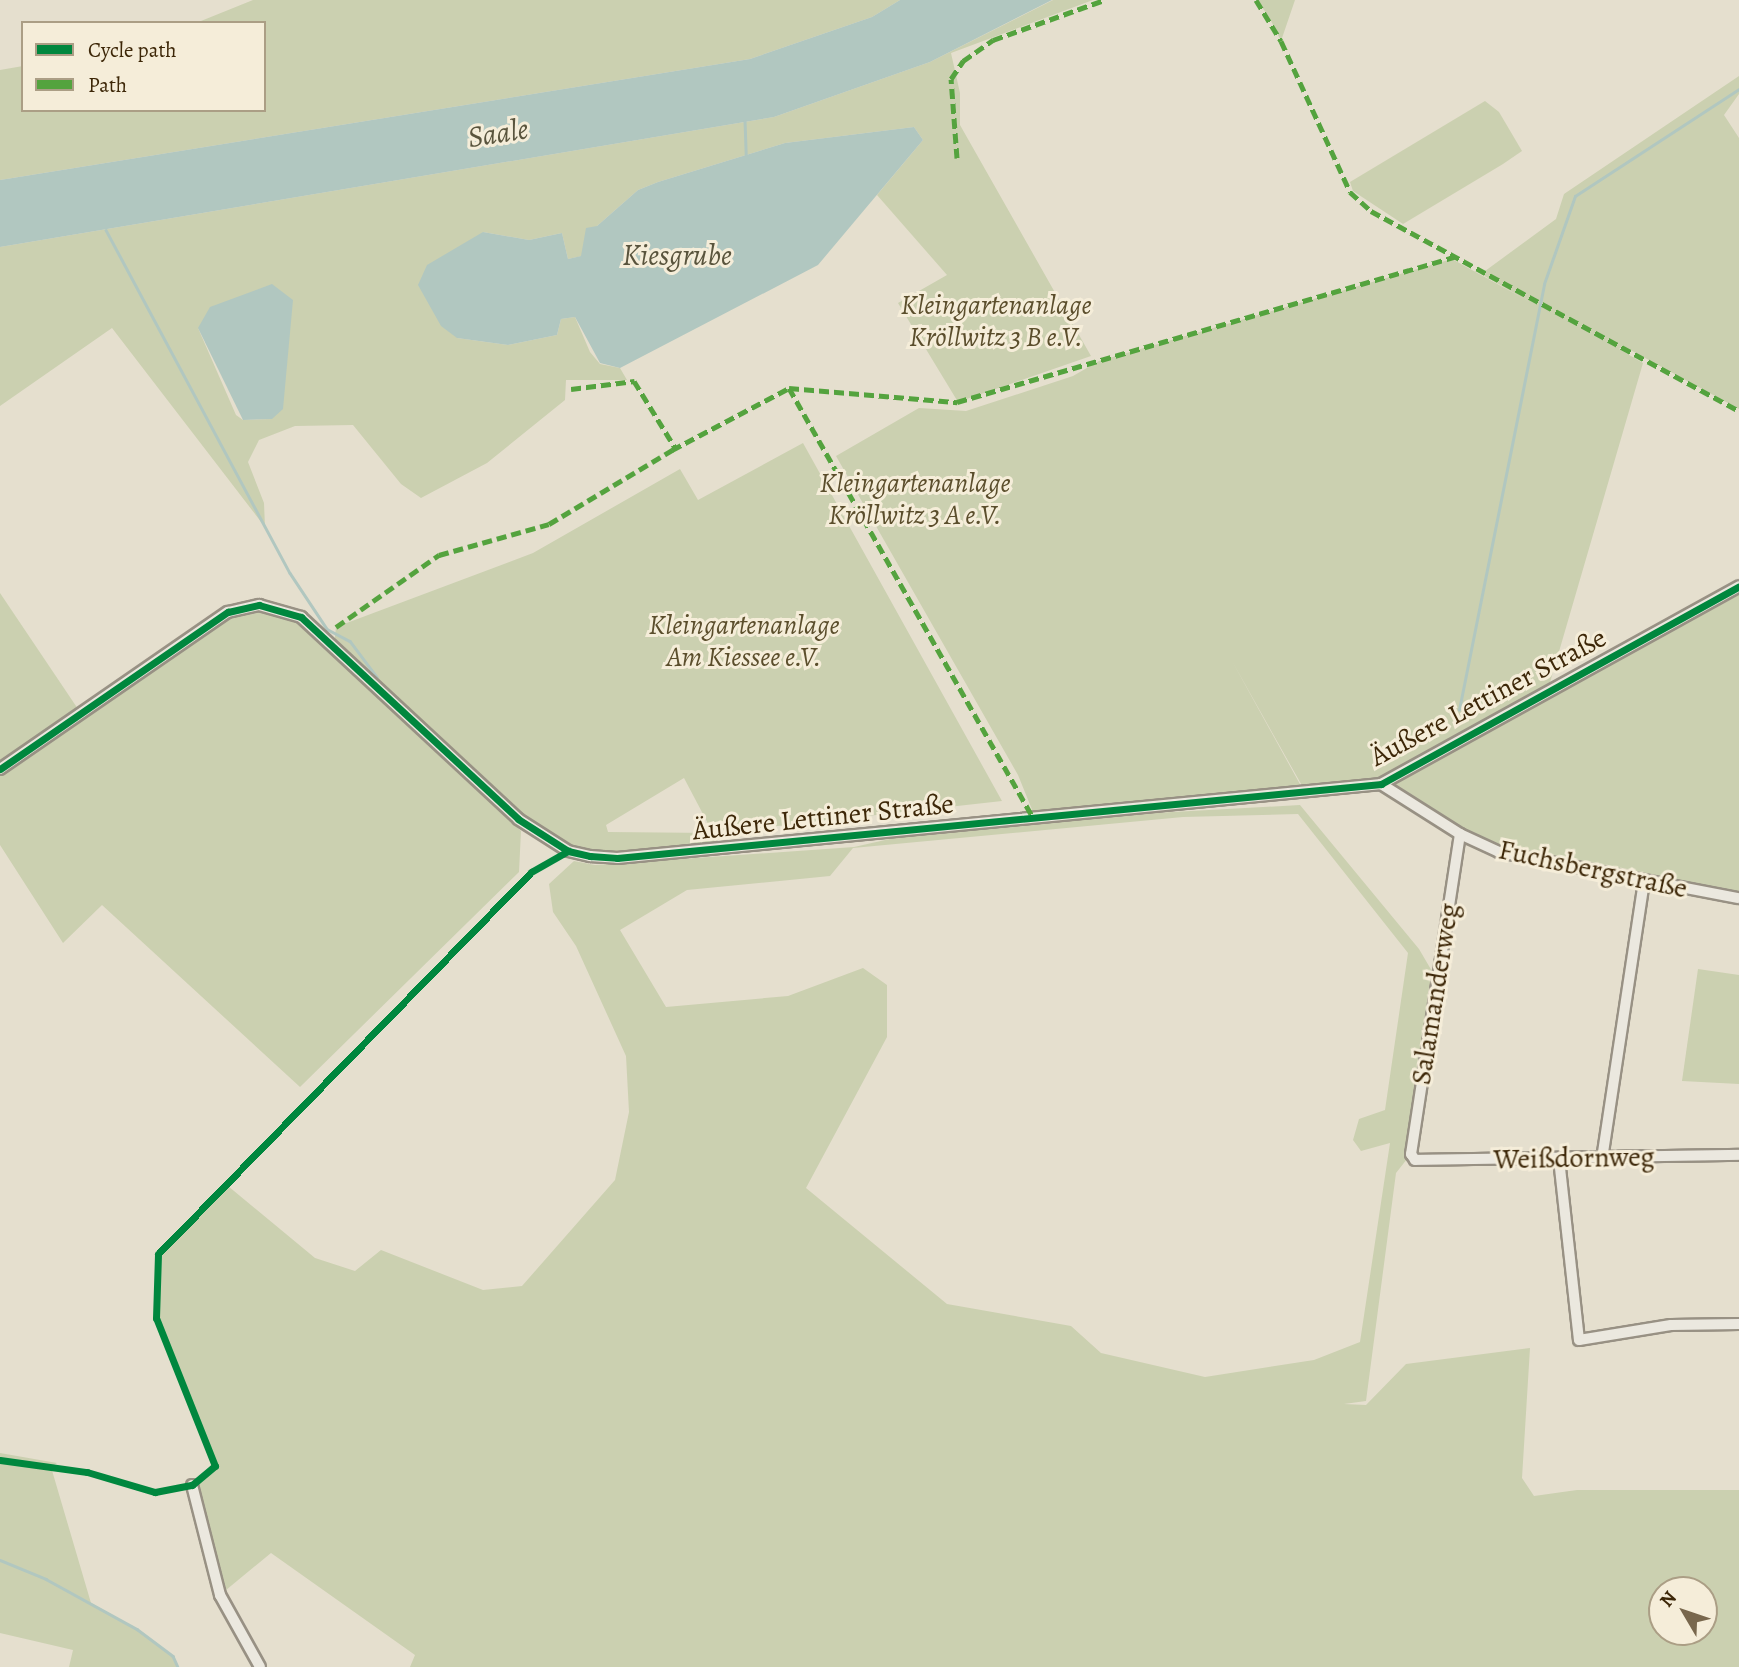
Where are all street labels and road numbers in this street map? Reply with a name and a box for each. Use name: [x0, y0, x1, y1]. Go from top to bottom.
street label: Äußere Lettiner Straße: [1364, 621, 1612, 773]
street label: Äußere Lettiner Straße: [691, 787, 955, 847]
street label: Fuchsbergstraße: [1496, 833, 1690, 905]
street label: Salamanderweg: [1404, 901, 1466, 1087]
street label: Weißdornweg: [1493, 1140, 1655, 1176]

